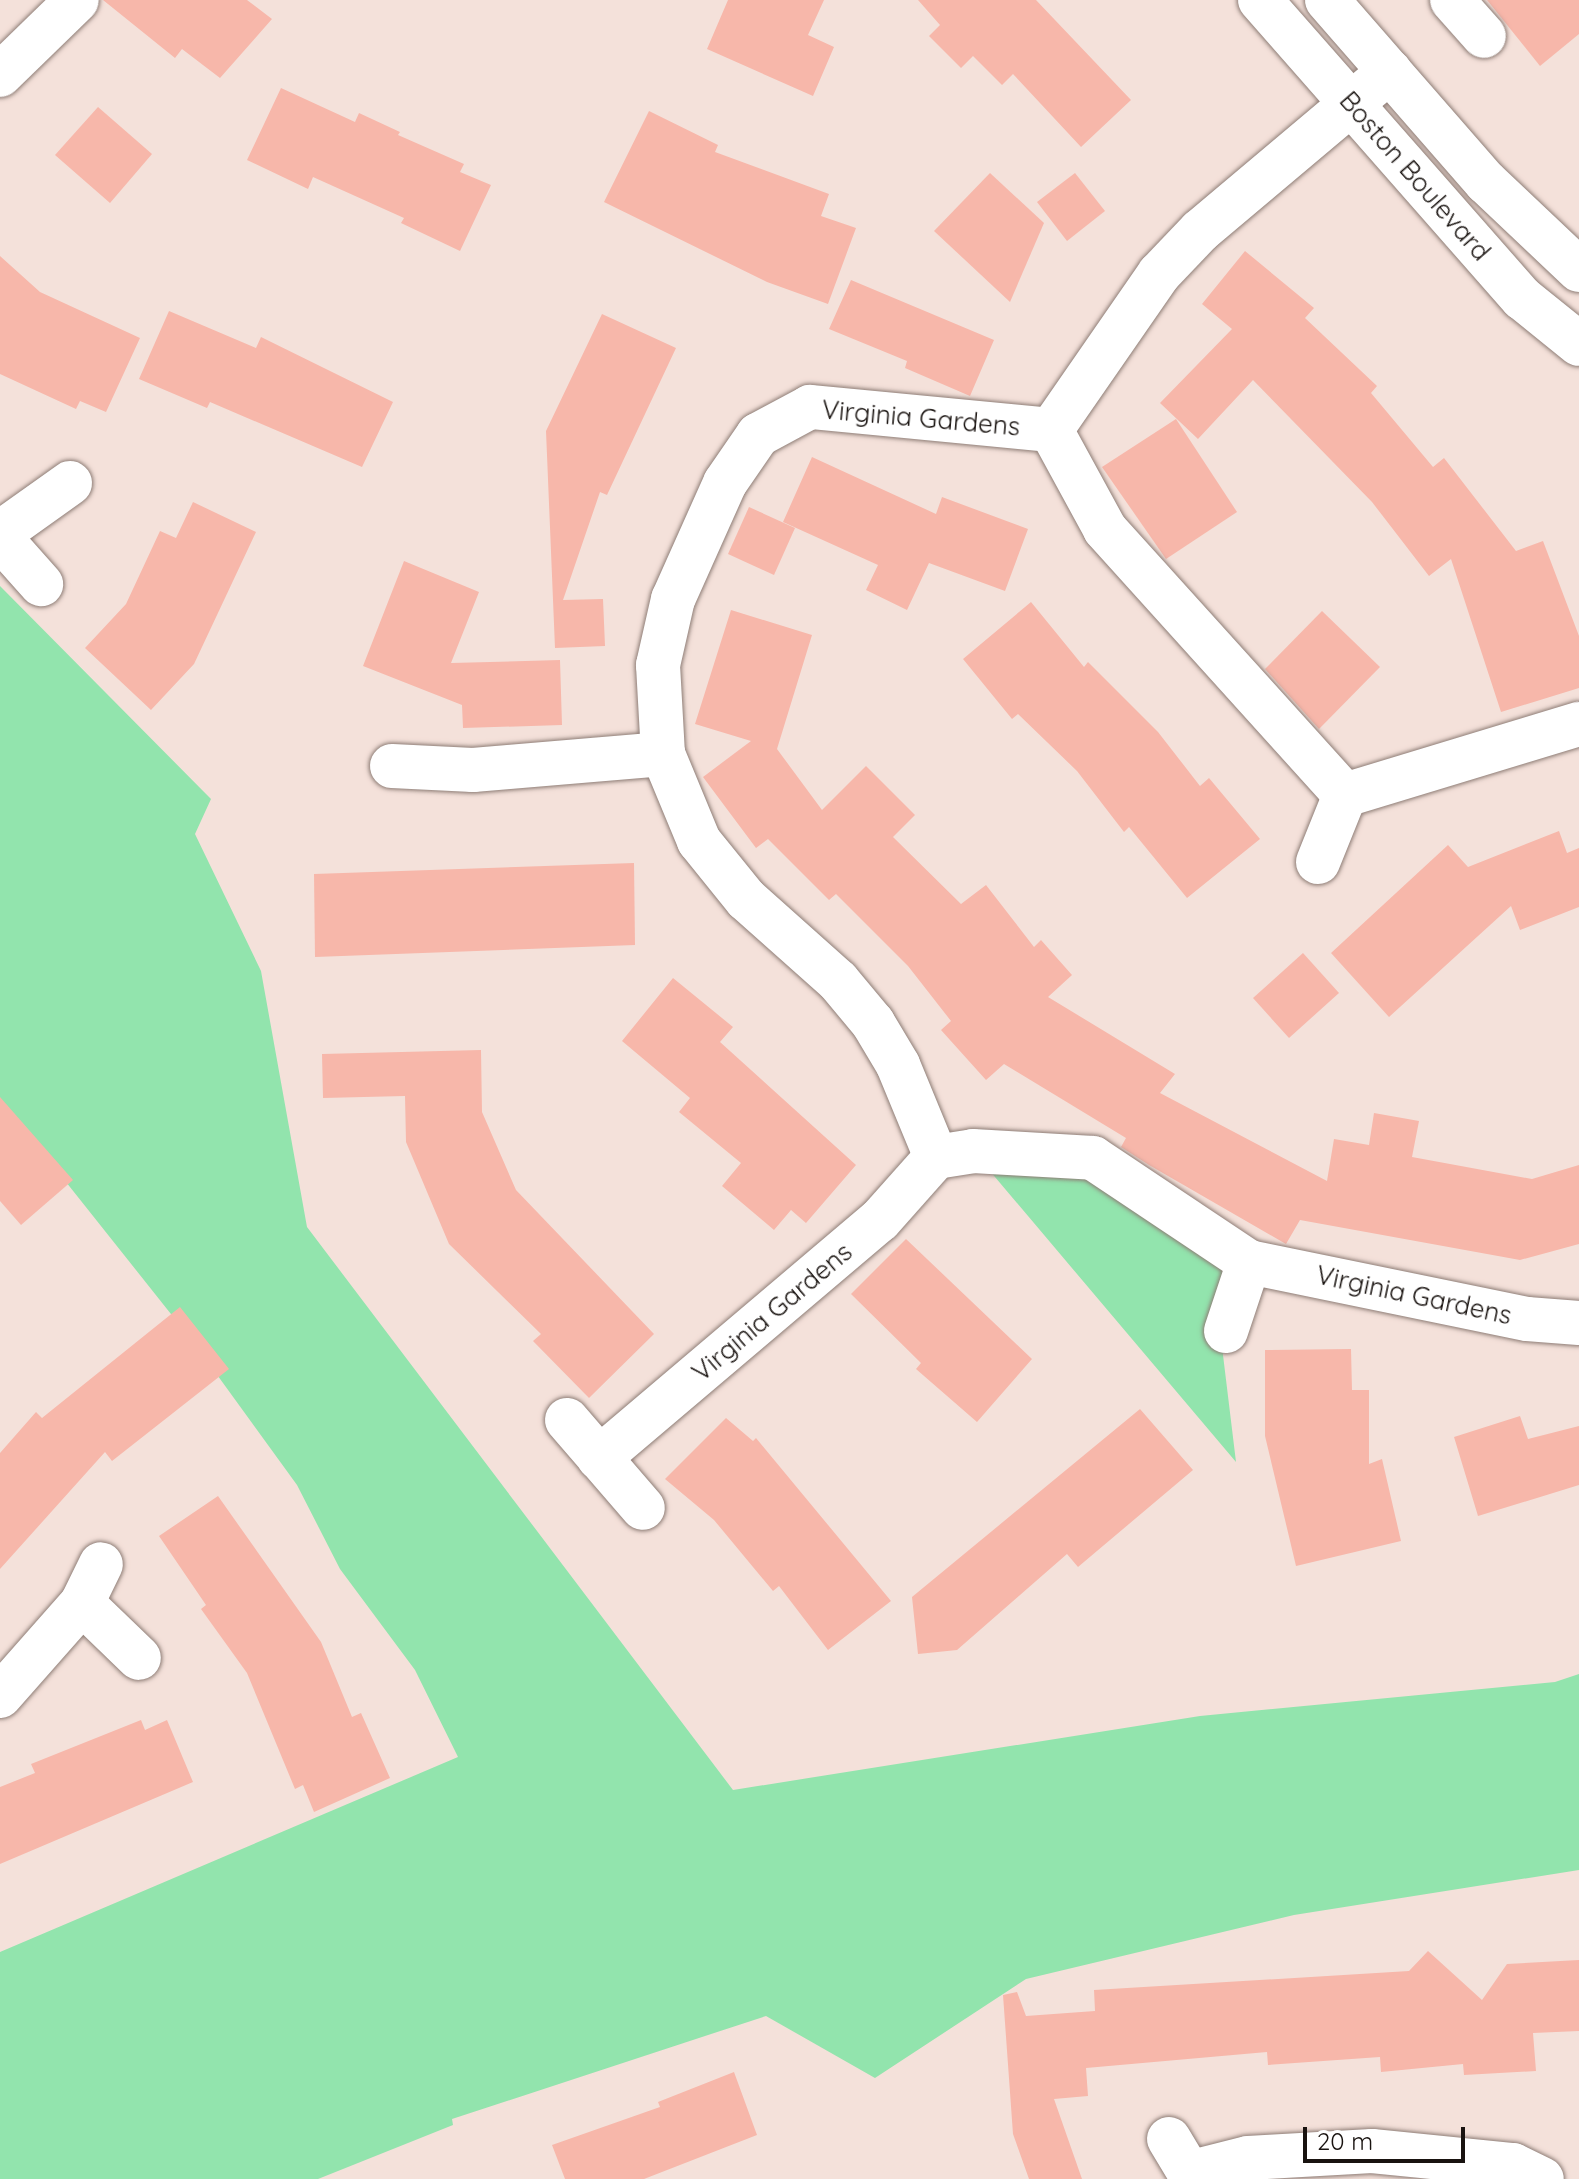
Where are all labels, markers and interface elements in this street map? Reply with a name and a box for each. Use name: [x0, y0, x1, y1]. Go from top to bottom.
street label: Boston Boulevard: [1333, 85, 1497, 267]
street label: Virginia Gardens: [821, 394, 1021, 442]
street label: Virginia Gardens: [686, 1236, 858, 1388]
street label: Virginia Gardens: [1313, 1259, 1515, 1331]
scale bar: [1307, 2111, 1469, 2161]
text: 20 m: [1317, 2126, 1373, 2156]

